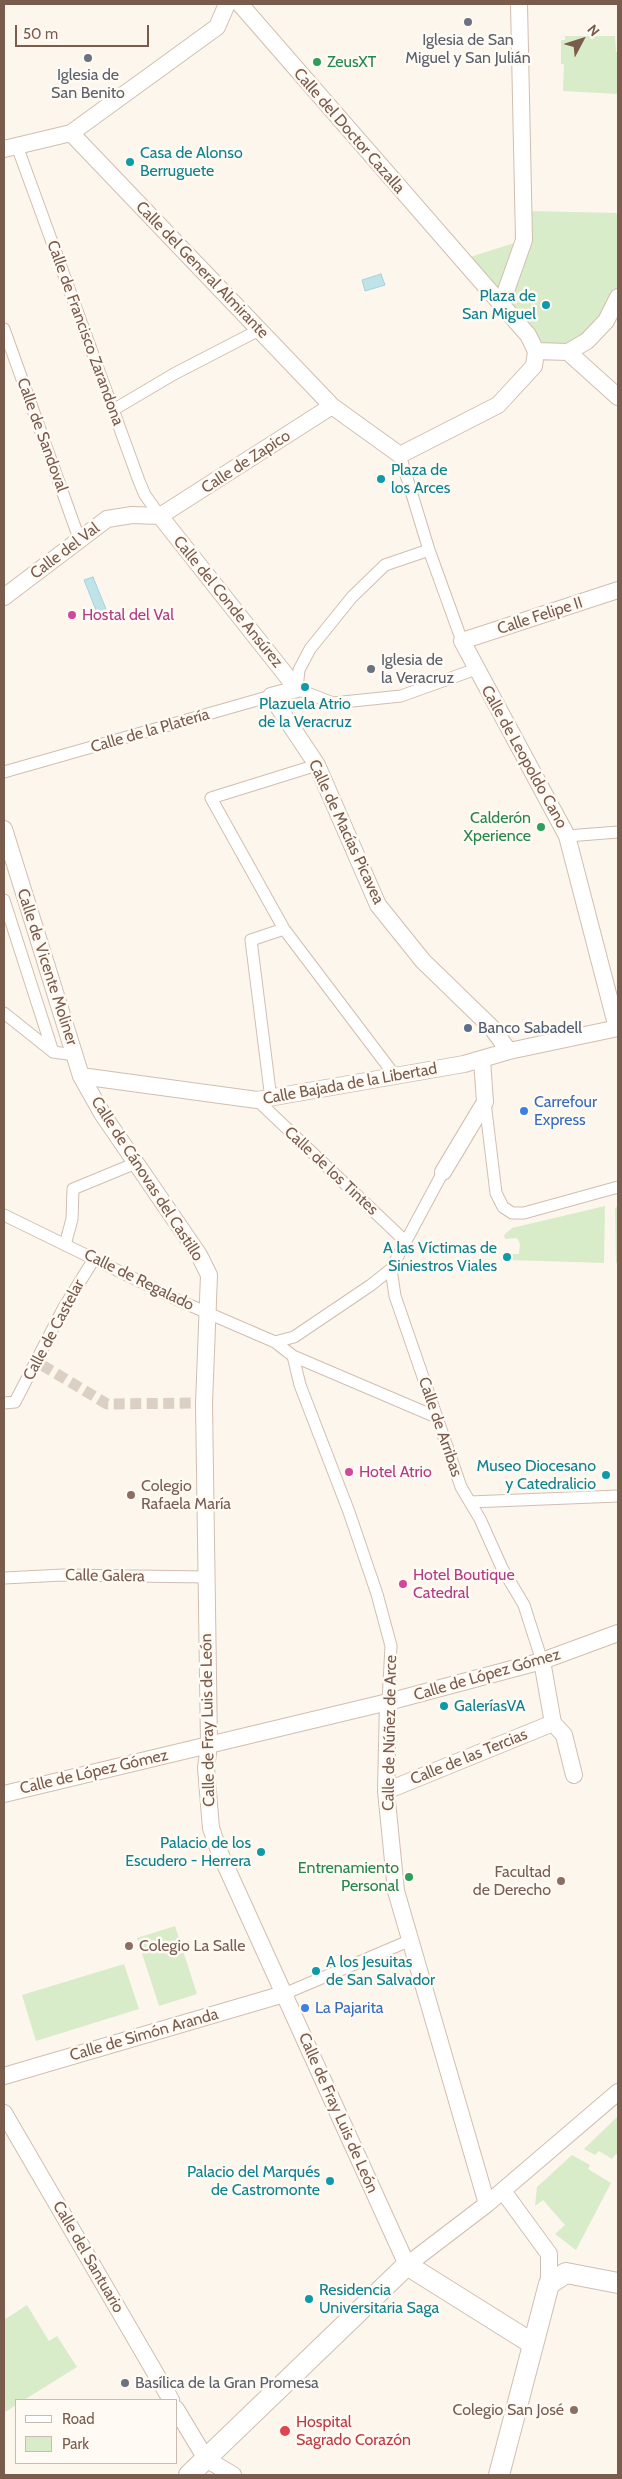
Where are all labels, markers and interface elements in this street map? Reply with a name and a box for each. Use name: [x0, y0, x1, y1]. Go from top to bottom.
scale bar: [18, 15, 151, 47]
north arrow: [557, 15, 607, 65]
marker: Iglesia de San Miguel y San Julián: [462, 16, 474, 28]
text: N: [583, 21, 604, 40]
text: 50 m: [23, 25, 58, 43]
place label: Iglesia de San Miguel y San Julián: [405, 30, 531, 68]
marker: Iglesia de San Benito: [82, 52, 94, 64]
place label: ZeusXT: [327, 52, 376, 72]
marker: ZeusXT: [311, 56, 323, 68]
street label: Calle del Doctor Cazalla: [289, 64, 409, 198]
place label: Iglesia de San Benito: [51, 65, 125, 103]
place label: Casa de Alonso Berruguete: [140, 143, 243, 181]
marker: Casa de Alonso Berruguete: [124, 156, 136, 168]
street label: Calle del General Almirante: [131, 197, 273, 343]
street label: Calle de Francisco Zarandona: [43, 238, 127, 428]
place label: Plaza de San Miguel: [462, 286, 536, 324]
marker: Plaza de San Miguel: [540, 299, 552, 311]
street label: Calle de Sandoval: [12, 375, 72, 495]
street label: Calle de Zapico: [198, 426, 294, 498]
place label: Plaza de los Arces: [391, 460, 450, 498]
marker: Plaza de los Arces: [375, 473, 387, 485]
street label: Calle del Val: [27, 519, 103, 583]
street label: Calle del Conde Ansúrez: [169, 532, 287, 672]
street label: Calle Felipe II: [495, 593, 585, 639]
place label: Hostal del Val: [82, 605, 174, 625]
marker: Hostal del Val: [66, 609, 78, 621]
place label: Iglesia de la Veracruz: [381, 650, 454, 688]
marker: Iglesia de la Veracruz: [365, 663, 377, 675]
marker: Plazuela Atrio de la Veracruz: [299, 681, 311, 693]
street label: Calle de Leopoldo Cano: [477, 682, 571, 832]
place label: Plazuela Atrio de la Veracruz: [258, 694, 352, 732]
street label: Calle de la Platería: [88, 705, 212, 757]
street label: Calle de Macías Picavea: [304, 757, 388, 907]
place label: Calderón Xperience: [463, 808, 531, 846]
marker: Calderón Xperience: [535, 821, 547, 833]
street label: Calle de Vicente Moliner: [13, 886, 81, 1048]
place label: Banco Sabadell: [478, 1018, 582, 1038]
marker: Banco Sabadell: [462, 1022, 474, 1034]
street label: Calle Bajada de la Libertad: [261, 1059, 439, 1109]
place label: Carrefour Express: [534, 1092, 597, 1130]
street label: Calle de Cánovas del Castillo: [87, 1093, 207, 1265]
marker: Carrefour Express: [518, 1105, 530, 1117]
street label: Calle de los Tintes: [280, 1123, 382, 1219]
place label: A las Víctimas de Siniestros Viales: [383, 1238, 497, 1276]
street label: Calle de Regalado: [81, 1245, 197, 1315]
marker: A las Víctimas de Siniestros Viales: [501, 1251, 513, 1263]
street label: Calle de Castelar: [19, 1276, 89, 1384]
street label: Calle de Arribas: [414, 1375, 466, 1479]
place label: Museo Diocesano y Catedralicio: [476, 1456, 596, 1494]
place label: Hotel Atrio: [359, 1462, 432, 1482]
marker: Hotel Atrio: [343, 1466, 355, 1478]
marker: Museo Diocesano y Catedralicio: [600, 1469, 612, 1481]
place label: Colegio Rafaela María: [141, 1476, 231, 1514]
marker: Colegio Rafaela María: [125, 1489, 137, 1501]
place label: Hotel Boutique Catedral: [413, 1565, 515, 1603]
street label: Calle Galera: [65, 1566, 145, 1586]
marker: Hotel Boutique Catedral: [397, 1578, 409, 1590]
street label: Calle de Fray Luis de León: [197, 1633, 219, 1807]
street label: Calle de López Gómez: [411, 1645, 563, 1705]
street label: Calle de Núñez de Arce: [379, 1655, 401, 1811]
place label: GaleríasVA: [454, 1696, 525, 1716]
marker: GaleríasVA: [438, 1700, 450, 1712]
street label: Calle de las Tercias: [408, 1725, 530, 1789]
street label: Calle de López Gómez: [18, 1746, 170, 1798]
place label: Palacio de los Escudero - Herrera: [125, 1833, 251, 1871]
marker: Palacio de los Escudero - Herrera: [255, 1846, 267, 1858]
place label: Entrenamiento Personal: [298, 1858, 399, 1896]
place label: Facultad de Derecho: [473, 1862, 551, 1900]
marker: Entrenamiento Personal: [403, 1871, 415, 1883]
marker: Facultad de Derecho: [555, 1875, 567, 1887]
place label: Colegio La Salle: [139, 1936, 245, 1956]
marker: Colegio La Salle: [123, 1940, 135, 1952]
place label: A los Jesuitas de San Salvador: [326, 1952, 435, 1990]
marker: A los Jesuitas de San Salvador: [310, 1965, 322, 1977]
place label: La Pajarita: [315, 1998, 383, 2018]
marker: La Pajarita: [299, 2002, 311, 2014]
street label: Calle de Simón Aranda: [68, 2005, 220, 2065]
street label: Calle de Fray Luis de León: [294, 2030, 382, 2196]
place label: Palacio del Marqués de Castromonte: [187, 2162, 320, 2200]
marker: Palacio del Marqués de Castromonte: [324, 2175, 336, 2187]
street label: Calle del Santuario: [48, 2198, 128, 2316]
place label: Residencia Universitaria Saga: [319, 2280, 439, 2318]
marker: Residencia Universitaria Saga: [303, 2293, 315, 2305]
place label: Basílica de la Gran Promesa: [135, 2373, 319, 2393]
marker: Basílica de la Gran Promesa: [119, 2377, 131, 2389]
legend: [15, 2399, 178, 2464]
place label: Colegio San José: [453, 2400, 564, 2420]
marker: Colegio San José: [568, 2404, 580, 2416]
text: Road: [62, 2410, 95, 2428]
place label: Hospital Sagrado Corazón: [296, 2412, 411, 2450]
marker: Hospital Sagrado Corazón: [278, 2424, 292, 2438]
text: Park: [62, 2435, 89, 2453]

